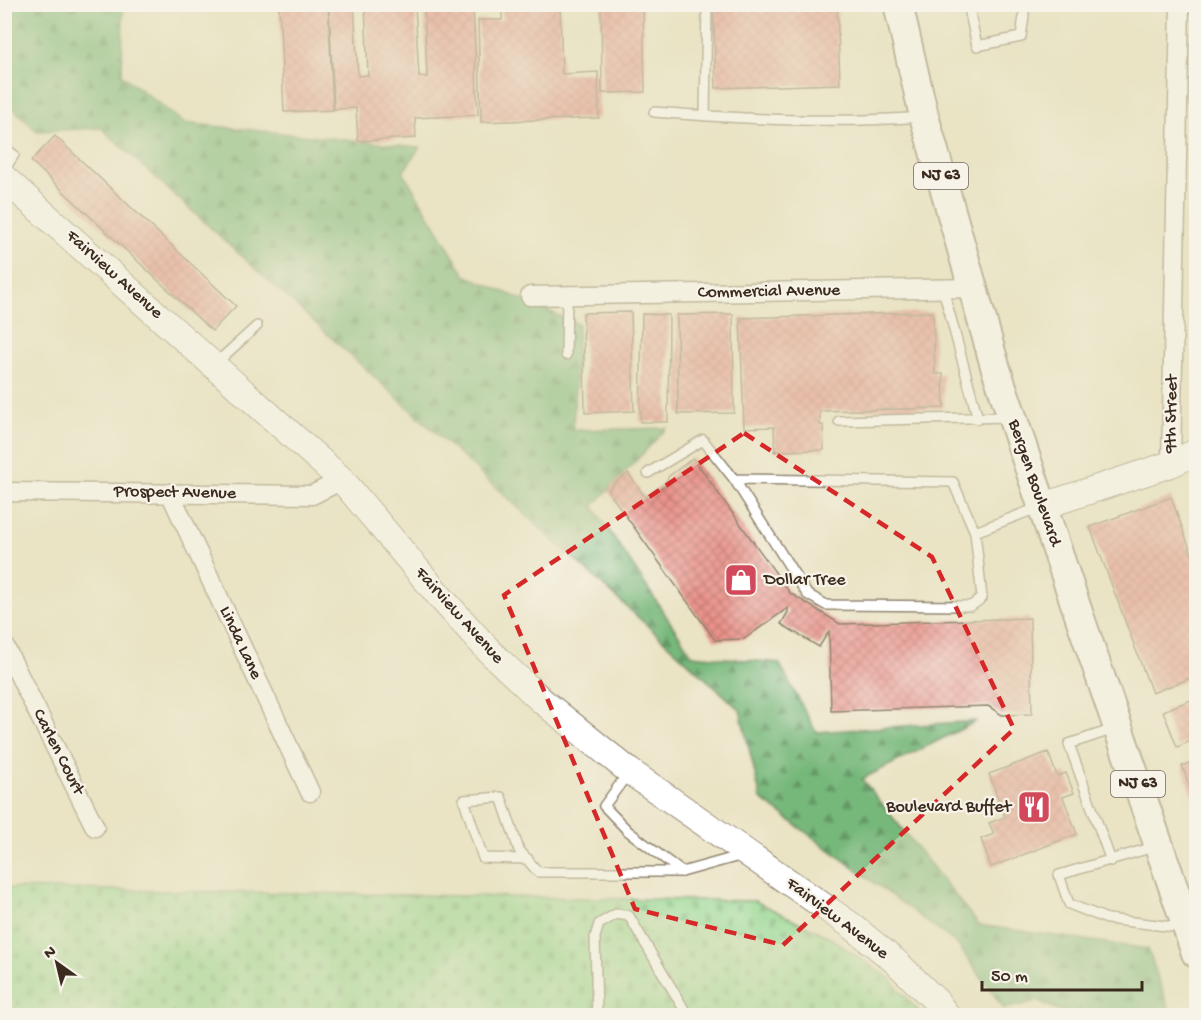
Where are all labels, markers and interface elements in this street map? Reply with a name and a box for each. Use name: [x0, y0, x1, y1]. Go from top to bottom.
road number: NJ 63: [914, 163, 968, 189]
street label: Fairview Avenue: [61, 225, 167, 324]
street label: Commercial Avenue: [697, 280, 841, 304]
street label: 9th Street: [1161, 373, 1183, 454]
street label: Bergen Boulevard: [1002, 416, 1066, 550]
street label: Prospect Avenue: [113, 481, 237, 505]
shop icon: Dollar Tree: [723, 562, 759, 598]
street label: Fairview Avenue: [409, 563, 508, 669]
place label: Dollar Tree: [763, 570, 846, 591]
street label: Linda Lane: [214, 603, 266, 684]
street label: Carlen Court: [27, 706, 89, 800]
road number: NJ 63: [1111, 771, 1165, 797]
restaurant icon: Boulevard Buffet: [1016, 789, 1052, 825]
place label: Boulevard Buffet: [885, 797, 1013, 818]
street label: Fairview Avenue: [781, 873, 893, 965]
north arrow: [27, 933, 87, 993]
text: N: [41, 942, 61, 964]
scale bar: [982, 954, 1142, 992]
text: 50 m: [991, 967, 1028, 988]

